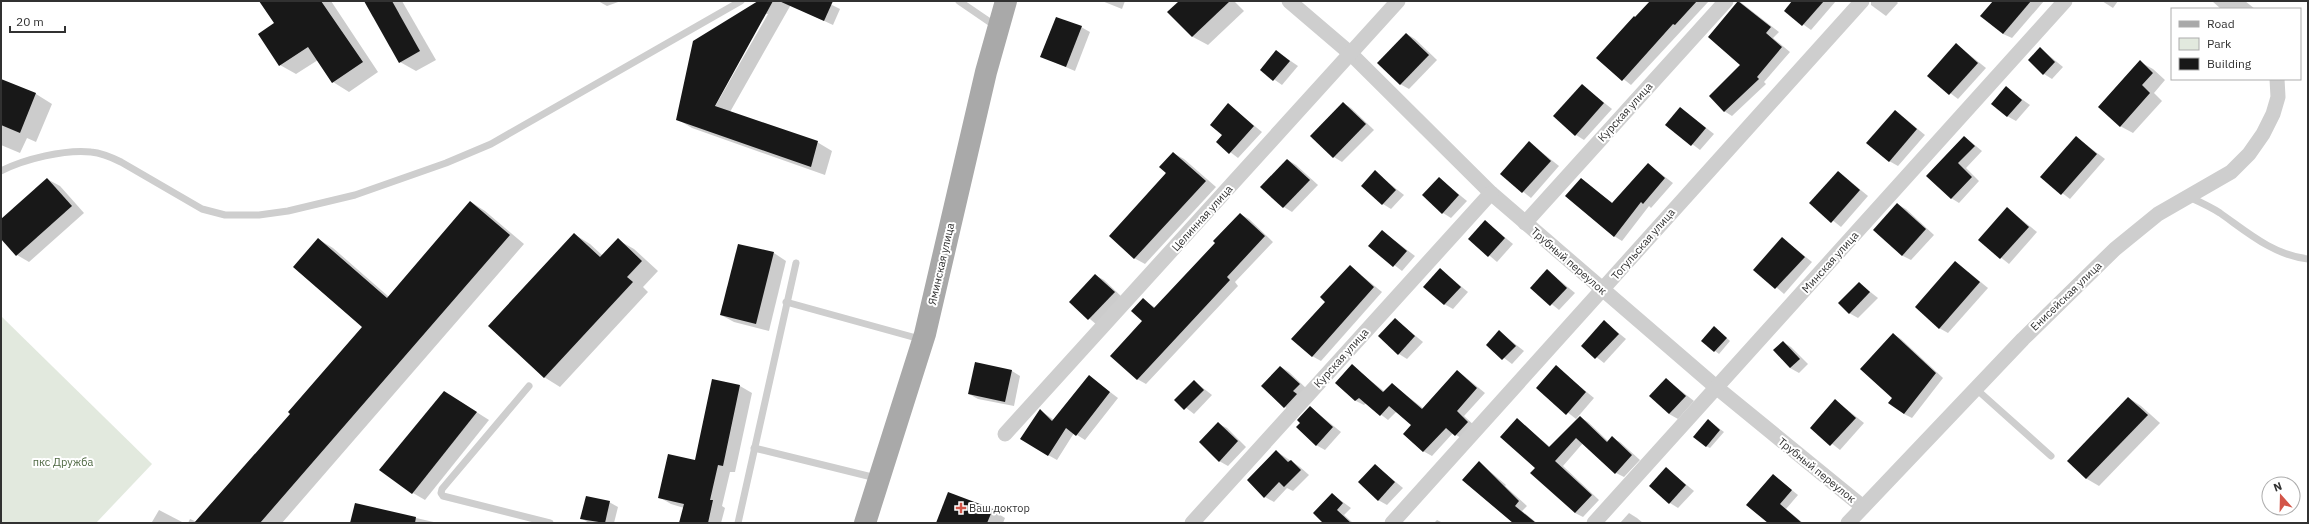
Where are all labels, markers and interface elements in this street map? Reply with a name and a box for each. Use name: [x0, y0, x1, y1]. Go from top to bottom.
scale bar: [10, 8, 65, 34]
legend: [2171, 8, 2301, 80]
text: 20 m: [16, 14, 44, 29]
text: Road: [2207, 16, 2235, 31]
text: Park: [2207, 36, 2232, 51]
text: Building: [2207, 56, 2252, 71]
street label: Курская улица: [1595, 79, 1655, 145]
street label: Целинная улица: [1169, 182, 1236, 254]
street label: Тогульская улица: [1608, 205, 1678, 283]
street label: Яминская улица: [925, 221, 957, 306]
street label: Трубный переулок: [1528, 224, 1610, 298]
street label: Минская улица: [1799, 228, 1861, 296]
street label: Енисейская улица: [2027, 258, 2105, 334]
street label: Курская улица: [1311, 325, 1371, 391]
street label: Трубный переулок: [1775, 434, 1859, 506]
park label: пкс Дружба: [33, 455, 93, 469]
north arrow: [2261, 476, 2301, 516]
text: N: [2271, 479, 2284, 495]
place label: Ваш доктор: [969, 501, 1030, 515]
marker: Ваш доктор: [956, 503, 966, 513]

